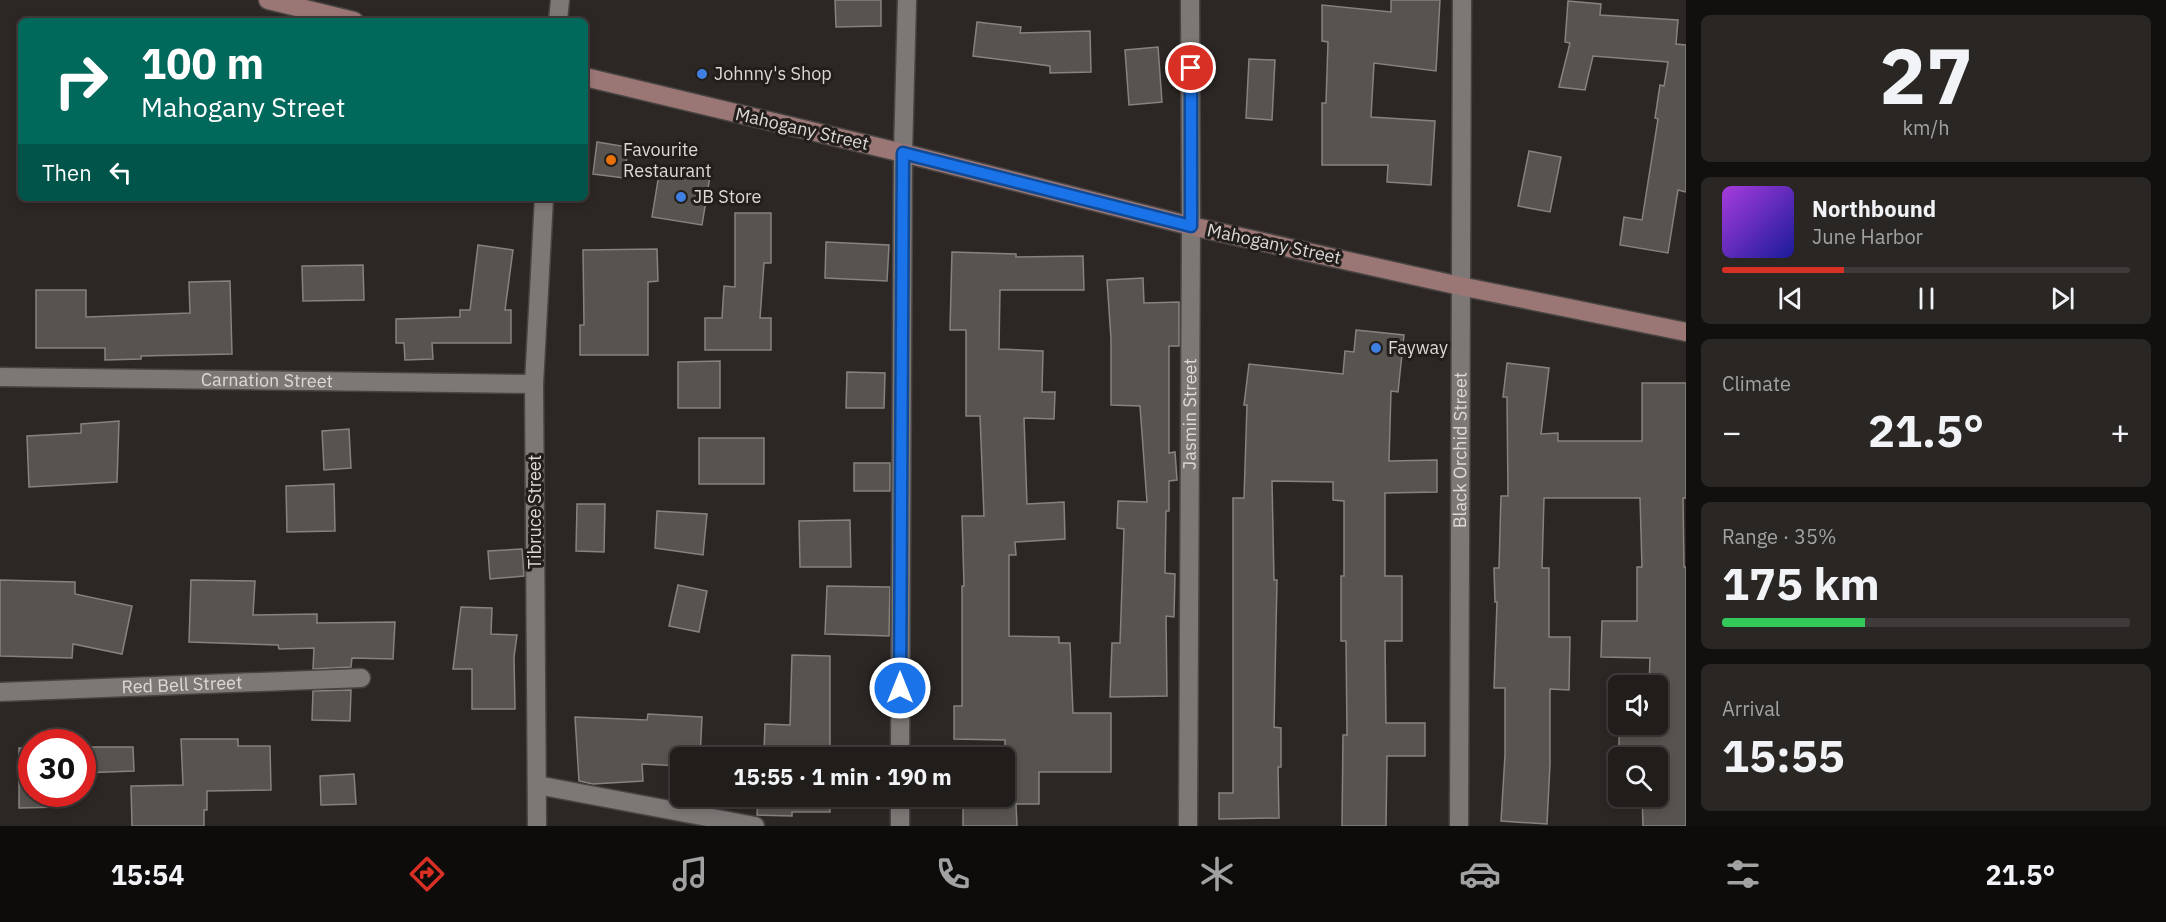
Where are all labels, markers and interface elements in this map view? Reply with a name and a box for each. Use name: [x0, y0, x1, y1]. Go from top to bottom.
text: 27: [1879, 24, 1973, 125]
text: 100 m: [141, 36, 264, 91]
icon: right: [42, 42, 120, 120]
pin: [1165, 42, 1216, 93]
icon: arrive: [1174, 51, 1207, 84]
place label: Johnny's Shop: [714, 62, 832, 85]
marker: Johnny's Shop: [695, 67, 709, 81]
text: Mahogany Street: [141, 89, 345, 124]
street label: Mahogany Street: [733, 102, 871, 155]
text: km/h: [1902, 114, 1950, 141]
place label: Favourite Restaurant: [623, 138, 712, 182]
marker: Favourite Restaurant: [604, 153, 618, 167]
icon: left: [104, 156, 137, 189]
text: Then: [42, 158, 92, 187]
place label: JB Store: [693, 185, 761, 208]
marker: JB Store: [674, 190, 688, 204]
text: Northbound: [1812, 194, 1936, 223]
street label: Mahogany Street: [1205, 218, 1343, 269]
text: June Harbor: [1812, 223, 1923, 250]
icon: previous: [1774, 282, 1807, 315]
icon: pause: [1910, 282, 1943, 315]
icon: next: [2046, 282, 2079, 315]
place label: Fayway: [1388, 336, 1448, 359]
marker: Fayway: [1369, 341, 1383, 355]
street label: Jasmin Street: [1178, 358, 1201, 470]
street label: Carnation Street: [201, 368, 333, 392]
text: Climate: [1722, 370, 1791, 397]
street label: Black Orchid Street: [1448, 372, 1472, 528]
text: 21.5°: [1868, 401, 1984, 459]
text: −: [1722, 410, 1742, 453]
text: +: [2110, 410, 2130, 453]
street label: Tibruce Street: [523, 455, 546, 569]
text: Range · 35%: [1722, 523, 1837, 550]
text: 175 km: [1722, 554, 1880, 612]
position arrow: [868, 656, 932, 720]
street label: Red Bell Street: [121, 671, 243, 698]
map controls: [1608, 675, 1668, 807]
button: sound: [1608, 675, 1668, 735]
text: Arrival: [1722, 695, 1780, 722]
text: 15:55: [1722, 726, 1845, 784]
speed limit sign: 30: [18, 729, 96, 807]
button: search: [1608, 747, 1668, 807]
text: 15:55 · 1 min · 190 m: [733, 762, 952, 791]
icon: directions: [406, 853, 448, 895]
icon: music: [669, 853, 711, 895]
icon: phone: [932, 853, 974, 895]
icon: climate: [1196, 853, 1238, 895]
icon: car: [1459, 853, 1501, 895]
icon: filters: [1722, 853, 1764, 895]
text: 15:54: [111, 857, 184, 892]
text: 21.5°: [1986, 857, 2055, 892]

